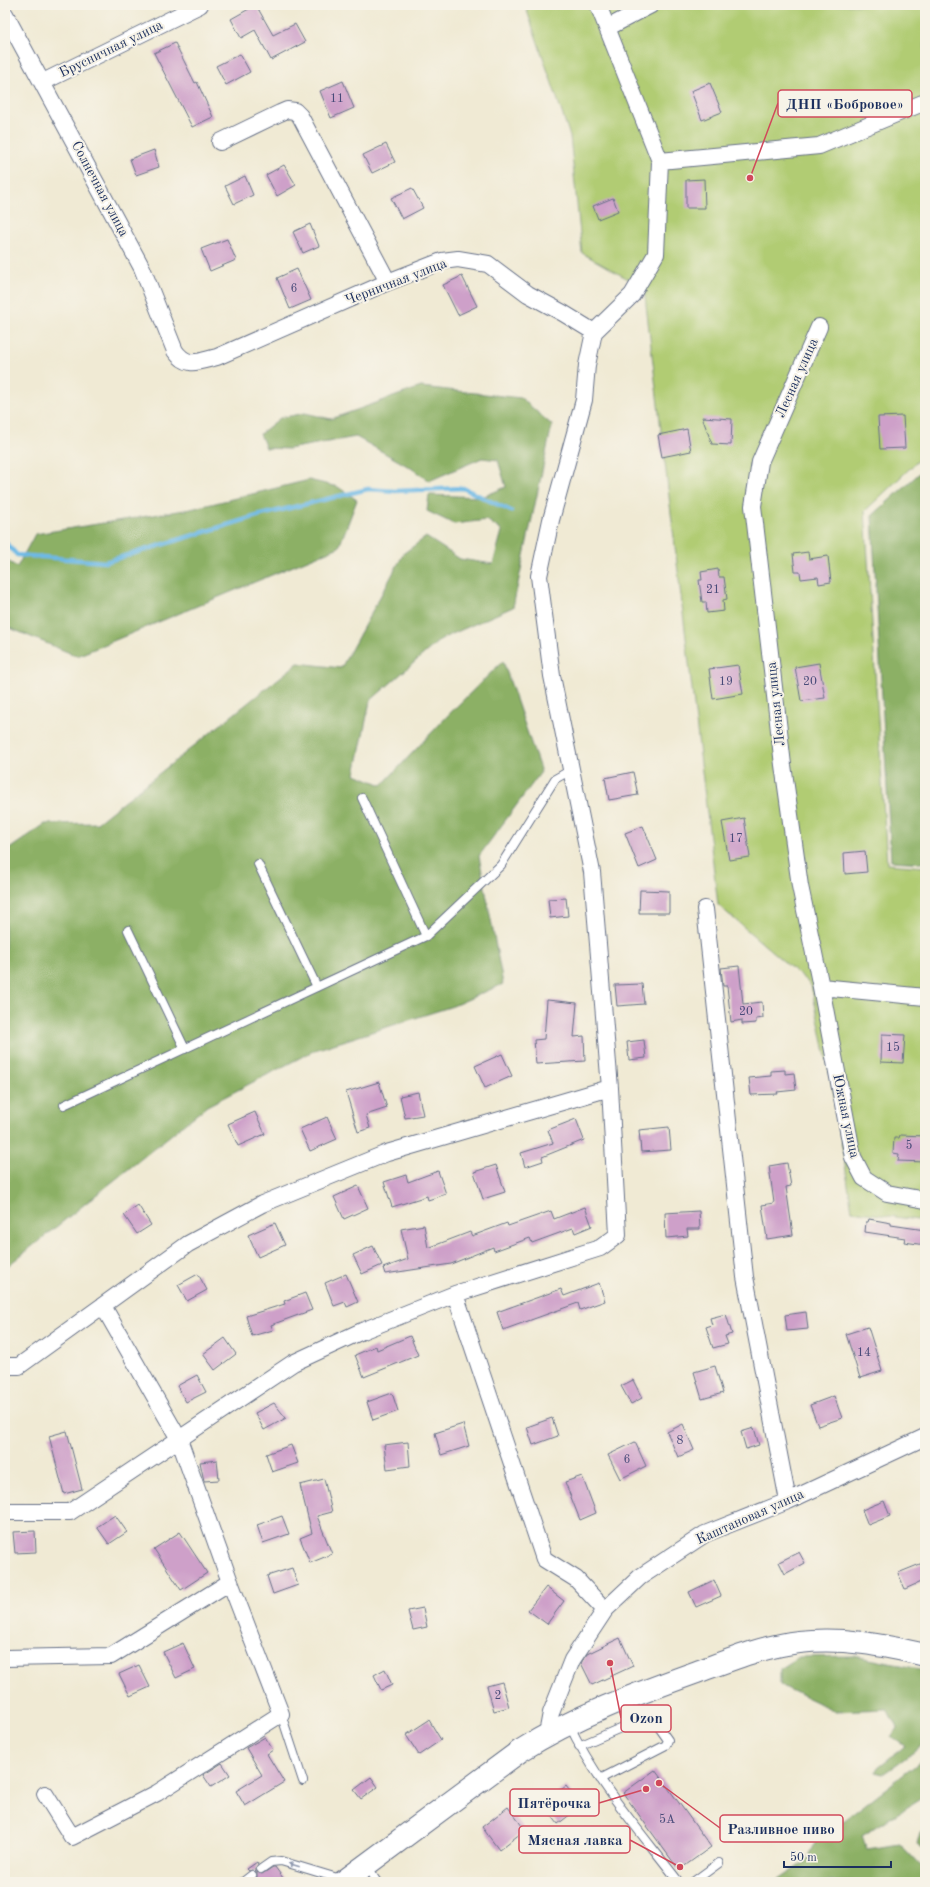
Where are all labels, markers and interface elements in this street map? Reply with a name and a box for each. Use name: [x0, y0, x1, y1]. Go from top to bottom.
street label: Брусничная улица: [57, 18, 165, 80]
callout: ДНП «Бобровое»: [778, 90, 912, 117]
house number: 11: [330, 93, 344, 105]
text: ДНП «Бобровое»: [786, 98, 904, 113]
street label: Солнечная улица: [69, 139, 131, 239]
street label: Черничная улица: [343, 256, 449, 308]
house number: 6: [291, 283, 298, 295]
street label: Лесная улица: [773, 336, 821, 420]
house number: 21: [706, 584, 720, 596]
street label: Лесная улица: [765, 661, 787, 747]
house number: 19: [719, 676, 733, 688]
house number: 20: [803, 676, 817, 688]
house number: 17: [729, 833, 743, 845]
house number: 20: [739, 1006, 753, 1018]
house number: 15: [886, 1041, 900, 1054]
street label: Южная улица: [830, 1073, 862, 1159]
house number: 5: [906, 1139, 913, 1152]
house number: 14: [857, 1347, 871, 1359]
house number: 8: [677, 1435, 684, 1447]
house number: 6: [624, 1454, 631, 1466]
street label: Каштановая улица: [694, 1487, 806, 1547]
house number: 2: [495, 1690, 501, 1702]
callout: Ozon: [621, 1705, 671, 1732]
text: Ozon: [629, 1712, 663, 1727]
callout: Пятёрочка: [510, 1789, 599, 1816]
text: Пятёрочка: [517, 1797, 591, 1812]
house number: 5А: [659, 1813, 675, 1826]
callout: Разливное пиво: [720, 1815, 843, 1842]
text: Разливное пиво: [727, 1823, 835, 1838]
callout: Мясная лавка: [519, 1826, 630, 1853]
text: Мясная лавка: [527, 1834, 623, 1849]
scale bar: [784, 1843, 891, 1869]
text: 50 m: [790, 1851, 817, 1864]
one-way arrow: [288, 1862, 300, 1868]

